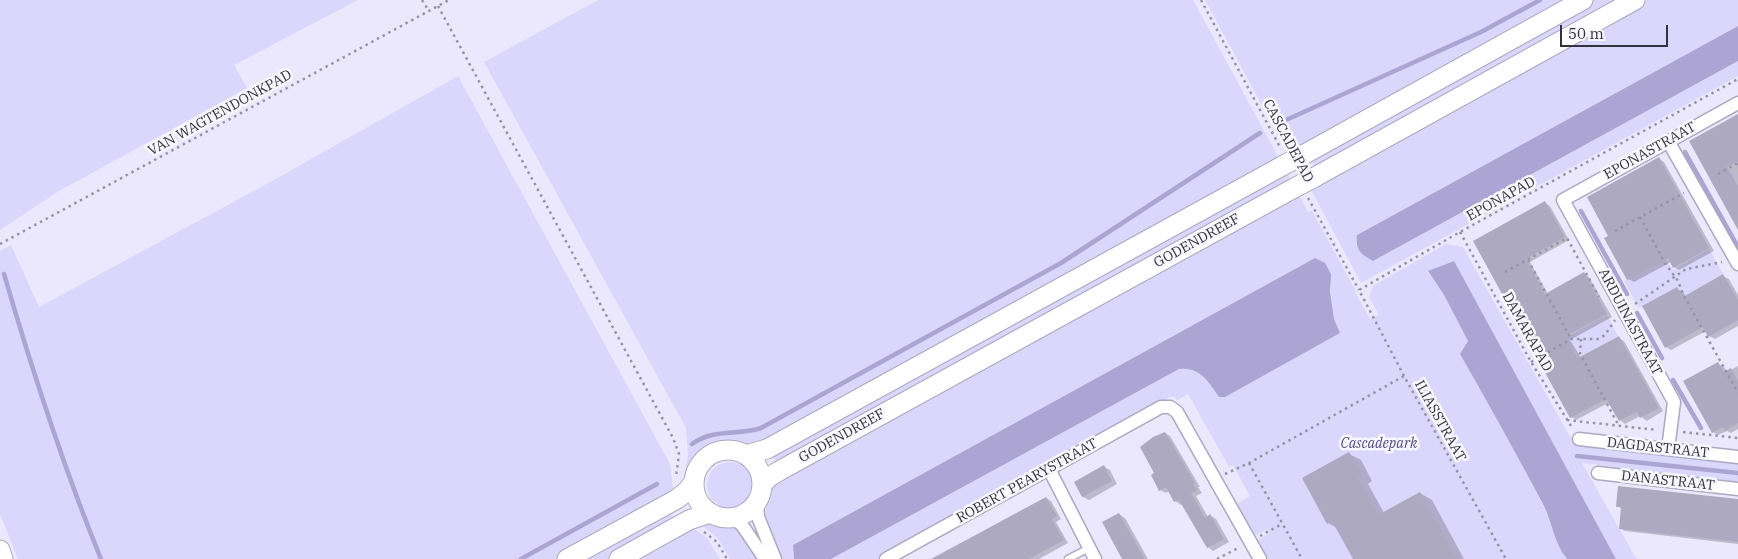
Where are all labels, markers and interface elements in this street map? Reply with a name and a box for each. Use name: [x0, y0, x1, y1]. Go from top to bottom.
scale bar: [1563, 15, 1670, 47]
text: 50 m: [1568, 24, 1604, 43]
street label: VAN WAGTENDONKPAD: [145, 66, 295, 160]
street label: CASCADEPAD: [1259, 97, 1317, 185]
street label: EPONASTRAAT: [1601, 119, 1699, 183]
street label: EPONAPAD: [1464, 173, 1538, 225]
street label: GODENDREEF: [1151, 210, 1243, 272]
street label: ARDUINASTRAAT: [1595, 266, 1665, 378]
street label: DAMARAPAD: [1498, 290, 1556, 374]
street label: ILIASSTRAAT: [1411, 377, 1469, 465]
street label: GODENDREEF: [796, 405, 888, 467]
street label: DAGDASTRAAT: [1606, 434, 1710, 462]
street label: ROBERT PEARYSTRAAT: [954, 435, 1100, 527]
park label: Cascadepark: [1341, 436, 1417, 452]
street label: DANASTRAAT: [1620, 468, 1716, 494]

